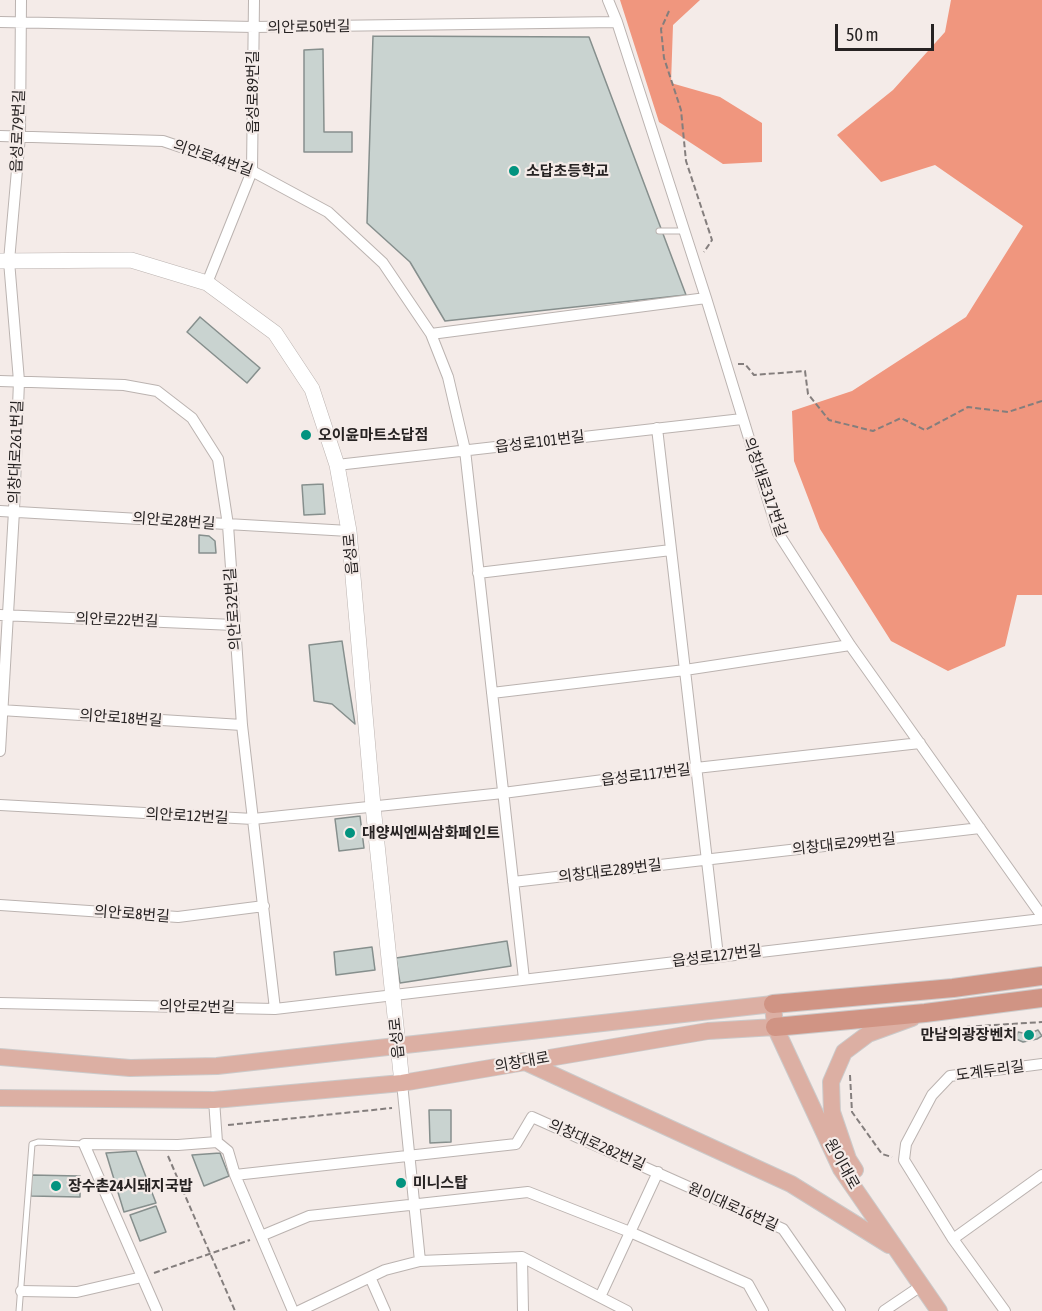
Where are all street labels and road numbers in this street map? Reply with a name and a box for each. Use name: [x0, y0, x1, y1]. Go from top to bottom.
street label: 의안로50번길: [267, 17, 351, 37]
street label: 읍성로89번길: [244, 50, 262, 134]
street label: 읍성로79번길: [8, 89, 28, 173]
street label: 의안로44번길: [171, 136, 255, 180]
street label: 의창대로261번길: [5, 400, 27, 504]
street label: 읍성로101번길: [494, 428, 586, 456]
street label: 의창대로317번길: [740, 435, 790, 539]
street label: 의안로28번길: [132, 509, 216, 533]
street label: 읍성로: [340, 533, 362, 575]
street label: 의안로32번길: [221, 567, 245, 651]
street label: 의안로22번길: [75, 610, 159, 630]
street label: 의안로18번길: [79, 706, 163, 730]
street label: 읍성로117번길: [600, 761, 692, 789]
street label: 의안로12번길: [145, 805, 229, 827]
street label: 의창대로299번길: [791, 830, 897, 858]
street label: 의창대로289번길: [557, 856, 663, 886]
street label: 의안로8번길: [93, 902, 171, 926]
street label: 읍성로127번길: [671, 942, 763, 970]
street label: 의안로2번길: [159, 997, 235, 1017]
street label: 읍성로: [386, 1016, 408, 1060]
street label: 의창대로: [493, 1048, 551, 1076]
street label: 도계두리길: [955, 1057, 1025, 1085]
street label: 의창대로282번길: [546, 1116, 648, 1174]
street label: 원이대로: [821, 1135, 863, 1193]
street label: 원이대로16번길: [685, 1179, 781, 1235]

